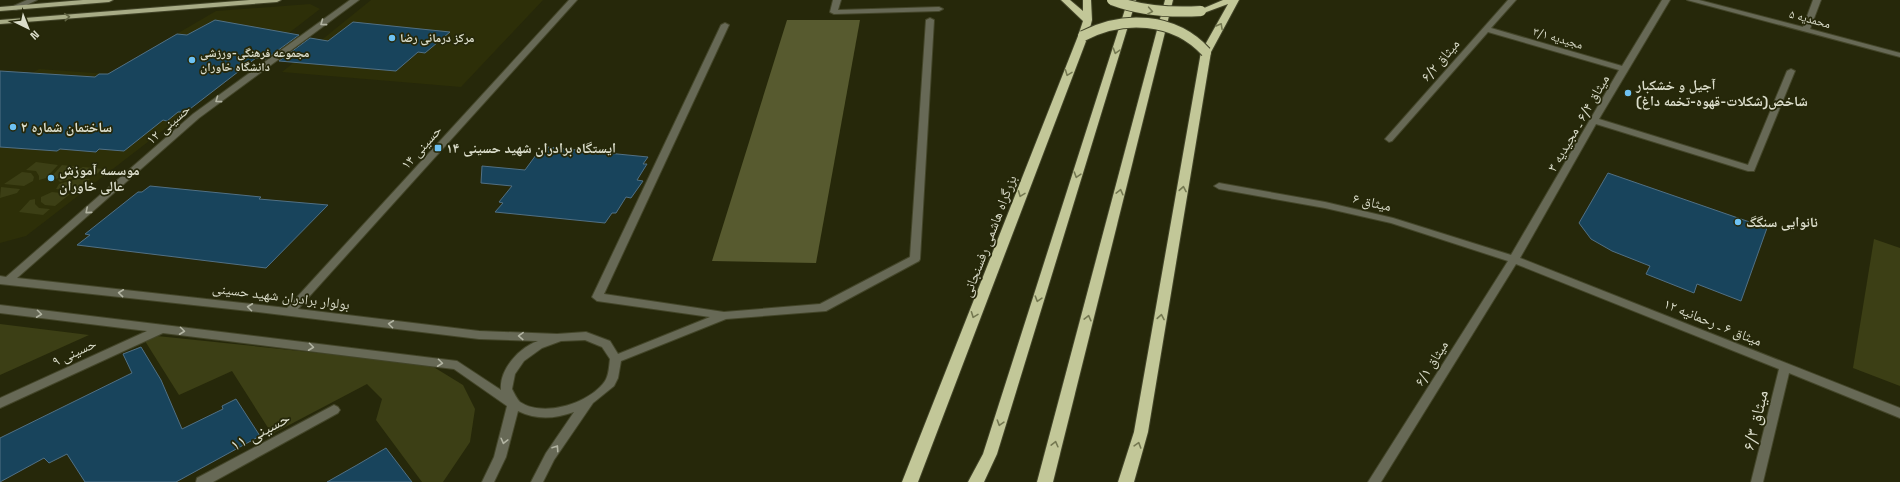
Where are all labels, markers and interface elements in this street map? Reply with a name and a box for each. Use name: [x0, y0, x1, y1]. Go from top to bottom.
one-way arrow: [1147, 6, 1153, 15]
street label: محمدیه ۵: [1788, 6, 1832, 32]
north arrow: [8, 8, 48, 48]
one-way arrow: [64, 12, 70, 21]
one-way arrow: [321, 18, 328, 25]
one-way arrow: [1216, 23, 1223, 30]
street label: مجیدیه ۳/۱: [1531, 23, 1585, 53]
text: N: [27, 28, 42, 43]
place label: مرکز درمانی رضا: [400, 30, 475, 46]
marker: مرکز درمانی رضا: [387, 33, 397, 43]
street label: میثاق ۶/۲: [1417, 35, 1463, 85]
place label: مجموعه فرهنگی-ورزشی دانشگاه خاوران: [200, 45, 310, 75]
one-way arrow: [1112, 47, 1121, 54]
marker: مجموعه فرهنگی-ورزشی دانشگاه خاوران: [187, 55, 197, 65]
one-way arrow: [1065, 69, 1073, 76]
street label: میثاق ۶/۴ ـ مجیدیه ۳: [1543, 71, 1613, 175]
place label: آجیل و خشکبار شاخص(شکلات-قهوه-تخمه داغ): [1635, 76, 1808, 110]
marker: آجیل و خشکبار شاخص(شکلات-قهوه-تخمه داغ): [1623, 88, 1633, 98]
one-way arrow: [216, 95, 223, 102]
street label: حسینی ۱۲: [142, 100, 194, 148]
place label: ساختمان شماره ۲: [21, 118, 112, 136]
street label: حسینی ۱۴: [397, 121, 446, 173]
marker: ساختمان شماره ۲: [8, 122, 18, 132]
place label: ایستگاه برادران شهید حسینی ۱۴: [446, 139, 616, 157]
marker: ایستگاه برادران شهید حسینی ۱۴: [433, 143, 443, 153]
place label: موسسه آموزش عالی خاوران: [59, 161, 140, 195]
one-way arrow: [1073, 171, 1082, 178]
street label: بزرگراه هاشمی رفسنجانی: [958, 172, 1021, 299]
marker: موسسه آموزش عالی خاوران: [46, 173, 56, 183]
one-way arrow: [1178, 186, 1187, 192]
one-way arrow: [1115, 189, 1124, 196]
street label: میثاق ۶: [1351, 189, 1393, 215]
one-way arrow: [1018, 190, 1026, 197]
one-way arrow: [85, 207, 92, 214]
place label: نانوایی سنگگ: [1746, 213, 1818, 231]
marker: نانوایی سنگگ: [1733, 217, 1743, 227]
street label: بولوار برادران شهید حسینی: [211, 279, 351, 313]
one-way arrow: [118, 289, 124, 298]
street label: میثاق ۶ ـ رحمانیه ۱۲: [1661, 294, 1765, 350]
one-way arrow: [1034, 295, 1043, 302]
one-way arrow: [247, 303, 253, 312]
one-way arrow: [36, 309, 42, 318]
one-way arrow: [971, 311, 979, 318]
one-way arrow: [1156, 314, 1165, 320]
one-way arrow: [1083, 315, 1092, 322]
one-way arrow: [388, 320, 394, 329]
one-way arrow: [179, 326, 185, 335]
one-way arrow: [518, 332, 524, 340]
street label: حسینی ۹: [49, 334, 99, 370]
street label: میثاق ۶/۱: [1410, 337, 1452, 389]
one-way arrow: [308, 342, 314, 351]
one-way arrow: [437, 358, 443, 367]
street label: میثاق ۶/۳: [1737, 388, 1773, 452]
street label: حسینی ۱۱: [226, 406, 294, 456]
one-way arrow: [996, 419, 1004, 426]
one-way arrow: [500, 437, 509, 444]
one-way arrow: [1051, 441, 1059, 448]
one-way arrow: [1133, 441, 1141, 448]
one-way arrow: [551, 445, 559, 452]

